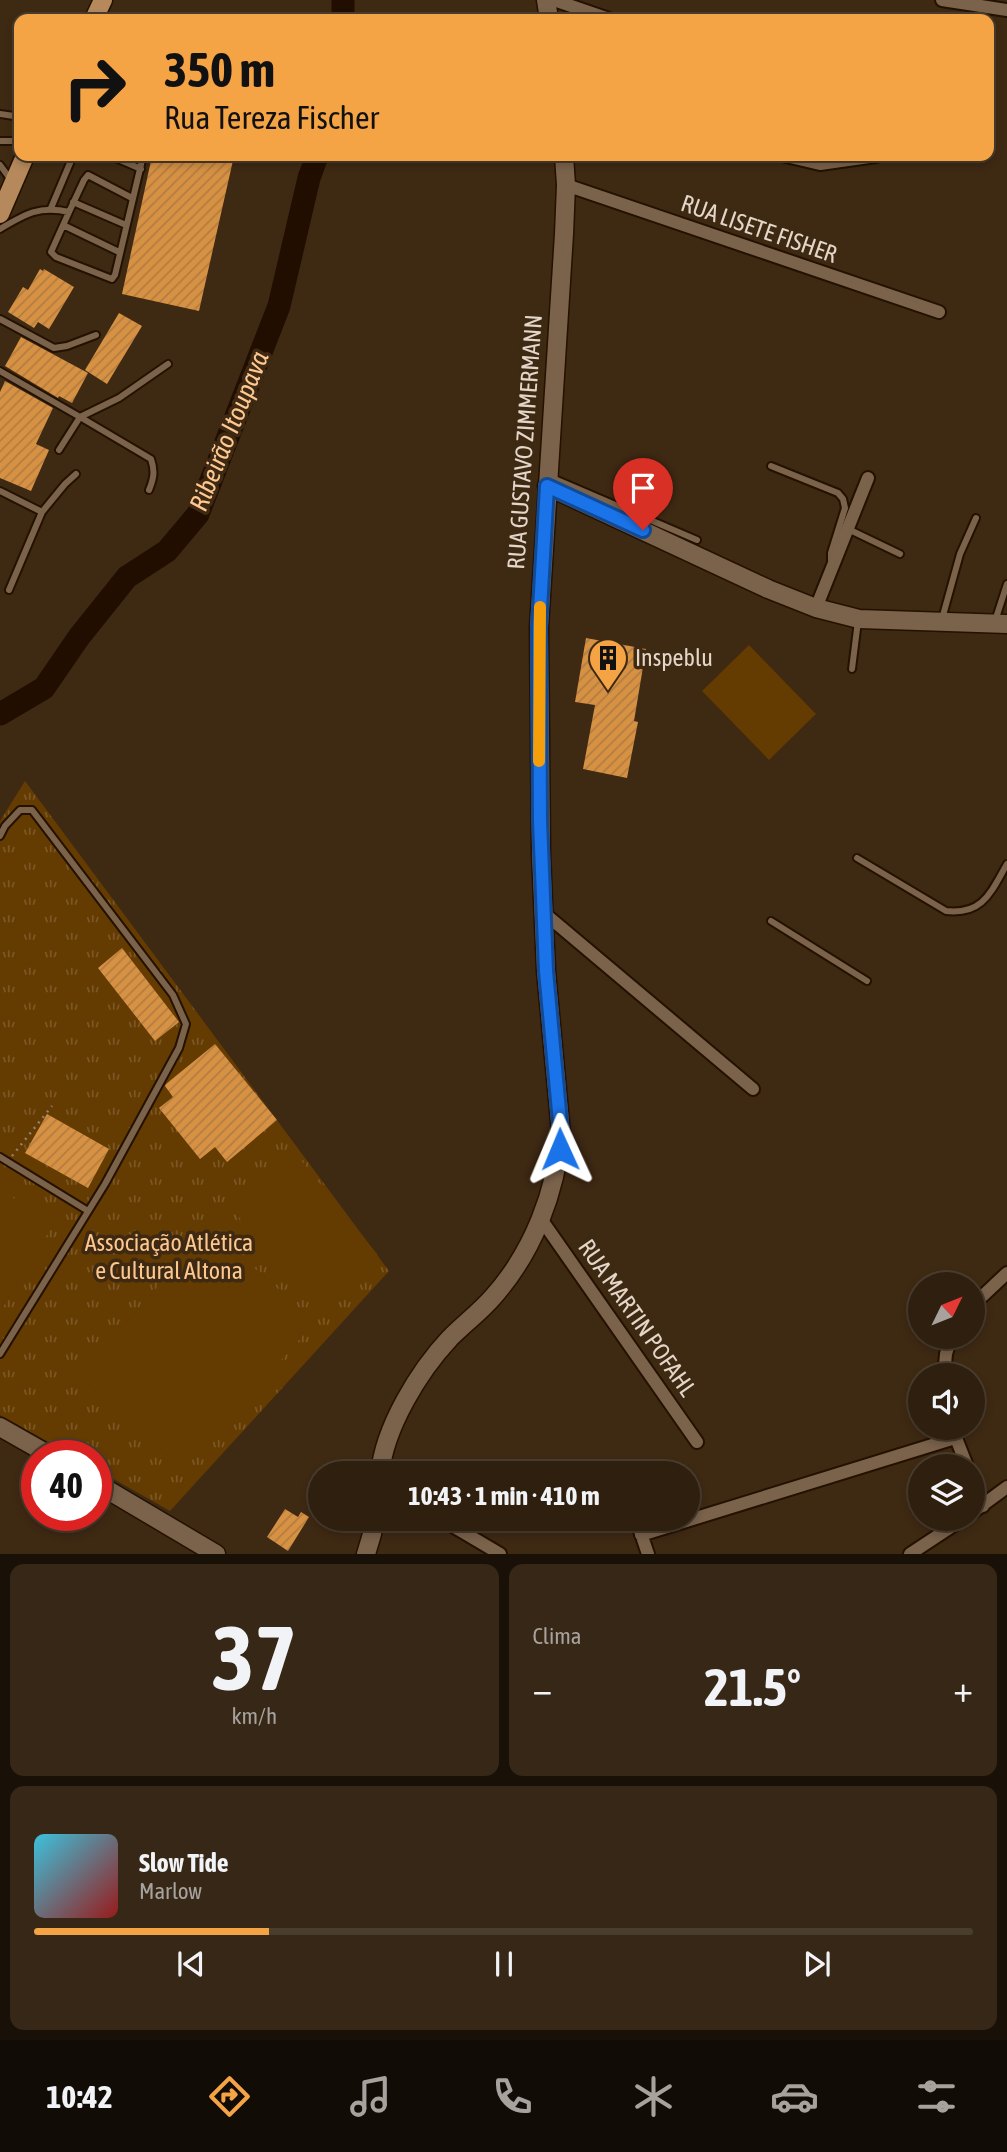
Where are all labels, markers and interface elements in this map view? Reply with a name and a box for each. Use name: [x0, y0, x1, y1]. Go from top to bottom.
text: 350 m: [164, 41, 275, 97]
icon: right: [49, 42, 140, 133]
text: Rua Tereza Fischer: [164, 99, 379, 136]
street label: RUA LISETE FISHER: [678, 189, 841, 268]
street label: RUA GUSTAVO ZIMMERMANN: [502, 314, 547, 570]
water label: Ribeirão Itoupava: [183, 347, 275, 515]
pin: [613, 458, 673, 530]
icon: arrive: [624, 469, 662, 507]
building icon: Inspeblu: [587, 637, 629, 692]
place label: Inspeblu: [635, 644, 713, 671]
position arrow: [523, 1112, 597, 1186]
park label: Associação Atlética e Cultural Altona: [85, 1229, 253, 1284]
street label: RUA MARTIN POFAHL: [573, 1234, 702, 1402]
north arrow: [908, 1272, 985, 1349]
map controls: [908, 1272, 985, 1531]
button: sound: [908, 1363, 985, 1440]
speed limit sign: 40: [21, 1440, 112, 1531]
button: layers: [908, 1454, 985, 1531]
text: 10:43 · 1 min · 410 m: [408, 1481, 600, 1511]
text: 37: [211, 1605, 297, 1709]
text: Clima: [533, 1623, 582, 1649]
text: 21.5°: [704, 1657, 801, 1717]
text: −: [533, 1667, 552, 1710]
text: +: [953, 1667, 973, 1710]
text: km/h: [231, 1703, 277, 1729]
text: Slow Tide: [139, 1848, 229, 1878]
text: Marlow: [139, 1878, 202, 1904]
icon: previous: [172, 1945, 210, 1983]
icon: pause: [485, 1945, 523, 1983]
icon: next: [798, 1945, 836, 1983]
icon: directions: [205, 2072, 254, 2121]
icon: music: [346, 2072, 395, 2121]
icon: phone: [488, 2072, 537, 2121]
icon: climate: [629, 2072, 678, 2121]
icon: car: [770, 2072, 819, 2121]
icon: filters: [912, 2072, 961, 2121]
text: 10:42: [46, 2078, 113, 2115]

